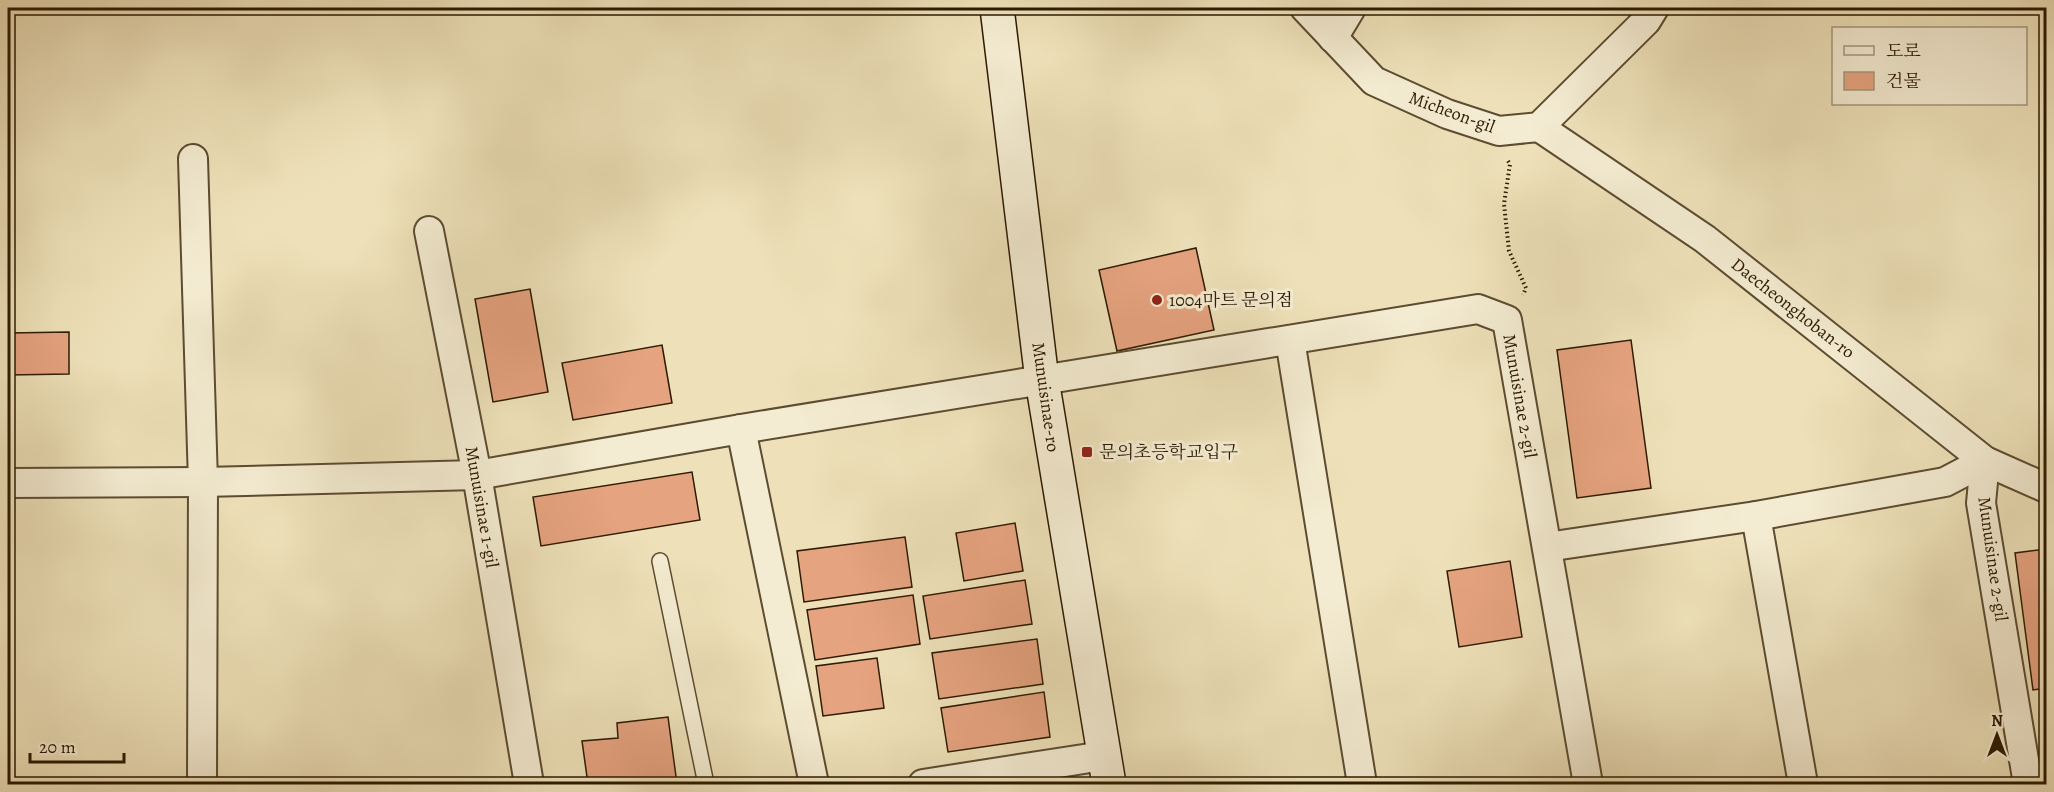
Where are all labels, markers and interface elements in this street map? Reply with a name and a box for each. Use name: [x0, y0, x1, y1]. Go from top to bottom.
legend: [1832, 27, 2027, 105]
text: 도로: [1886, 39, 1921, 63]
text: 건물: [1886, 69, 1921, 93]
street label: Micheon-gil: [1406, 85, 1499, 139]
street label: Daecheonghoban-ro: [1726, 252, 1860, 364]
place label: 1004마트 문의점: [1169, 288, 1293, 312]
marker: 1004마트 문의점: [1150, 293, 1164, 307]
street label: Munuisinae 2-gil: [1497, 332, 1543, 460]
street label: Munuisinae-ro: [1026, 341, 1066, 453]
place label: 문의초등학교입구: [1099, 440, 1238, 464]
street label: Munuisinae 1-gil: [460, 444, 505, 570]
marker: 문의초등학교입구: [1080, 445, 1094, 459]
street label: Munuisinae 2-gil: [1972, 495, 2014, 623]
north arrow: [1967, 705, 2027, 765]
text: N: [1991, 710, 2003, 732]
scale bar: [30, 726, 124, 764]
text: 20 m: [39, 735, 76, 759]

